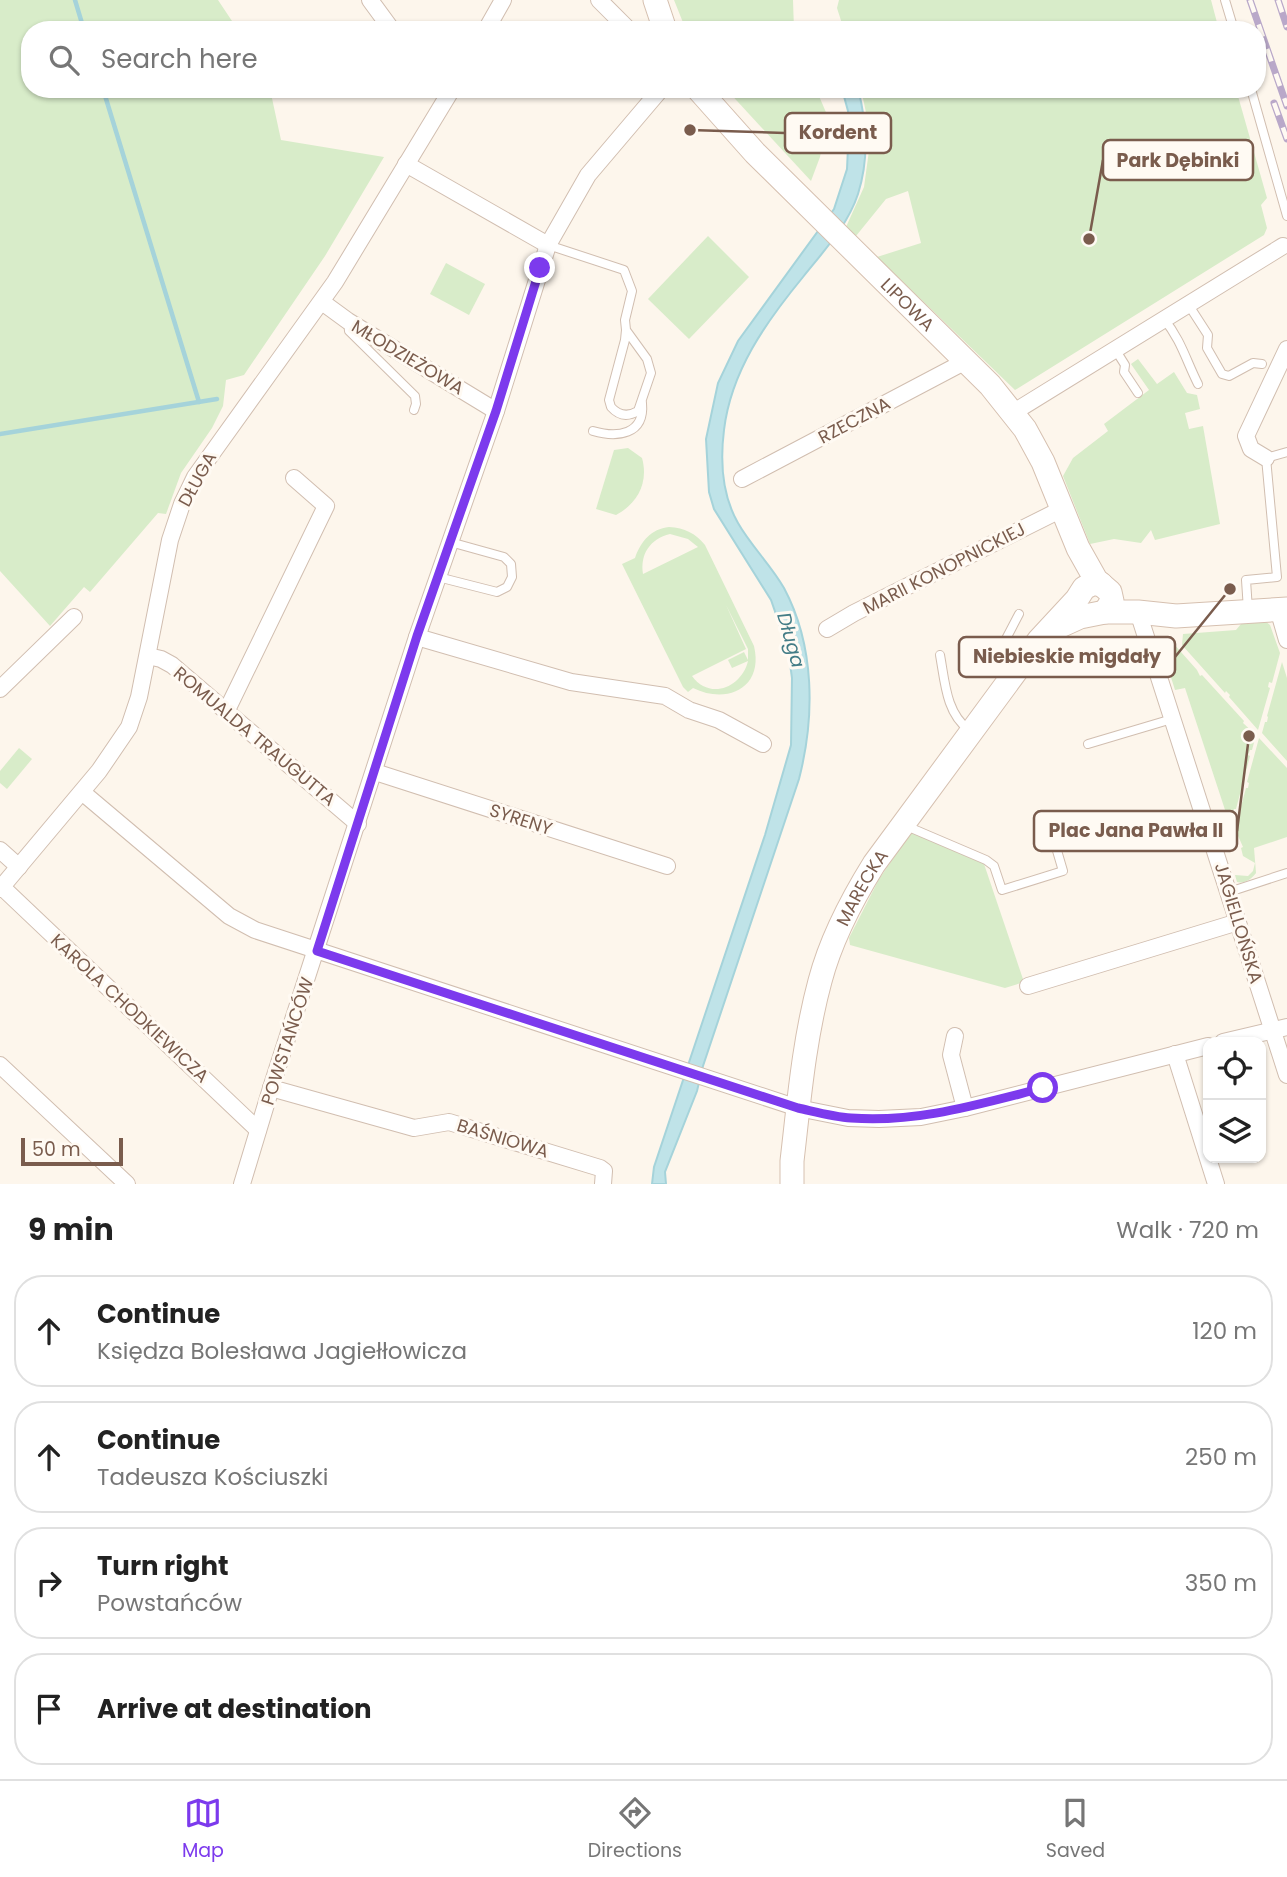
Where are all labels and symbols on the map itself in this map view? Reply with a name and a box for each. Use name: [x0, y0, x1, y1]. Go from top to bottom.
callout: Kordent: [785, 113, 891, 153]
text: Kordent: [799, 119, 878, 146]
callout: Park Dębinki: [1103, 140, 1253, 180]
text: Park Dębinki: [1117, 147, 1239, 174]
route end: [524, 252, 555, 283]
street label: LIPOWA: [876, 272, 941, 337]
street label: MŁODZIEŻOWA: [347, 314, 469, 400]
street label: RZECZNA: [814, 391, 894, 449]
street label: DŁUGA: [172, 447, 222, 511]
street label: MARII KONOPNICKIEJ: [858, 516, 1030, 620]
water label: Długa: [770, 609, 812, 671]
callout: Niebieskie migdały: [959, 637, 1175, 677]
text: Niebieskie migdały: [973, 643, 1162, 670]
street label: ROMUALDA TRAUGUTTA: [168, 661, 342, 811]
street label: SYRENY: [487, 797, 556, 841]
callout: Plac Jana Pawła II: [1034, 811, 1237, 851]
text: Plac Jana Pawła II: [1049, 817, 1223, 844]
street label: MARECKA: [829, 844, 893, 930]
street label: JAGIELLOŃSKA: [1209, 859, 1269, 987]
street label: KAROLA CHODKIEWICZA: [45, 928, 215, 1088]
street label: POWSTAŃCÓW: [255, 974, 320, 1108]
route start: [1027, 1072, 1058, 1103]
street label: BAŚNIOWA: [454, 1112, 552, 1164]
scale bar: [21, 1135, 122, 1167]

